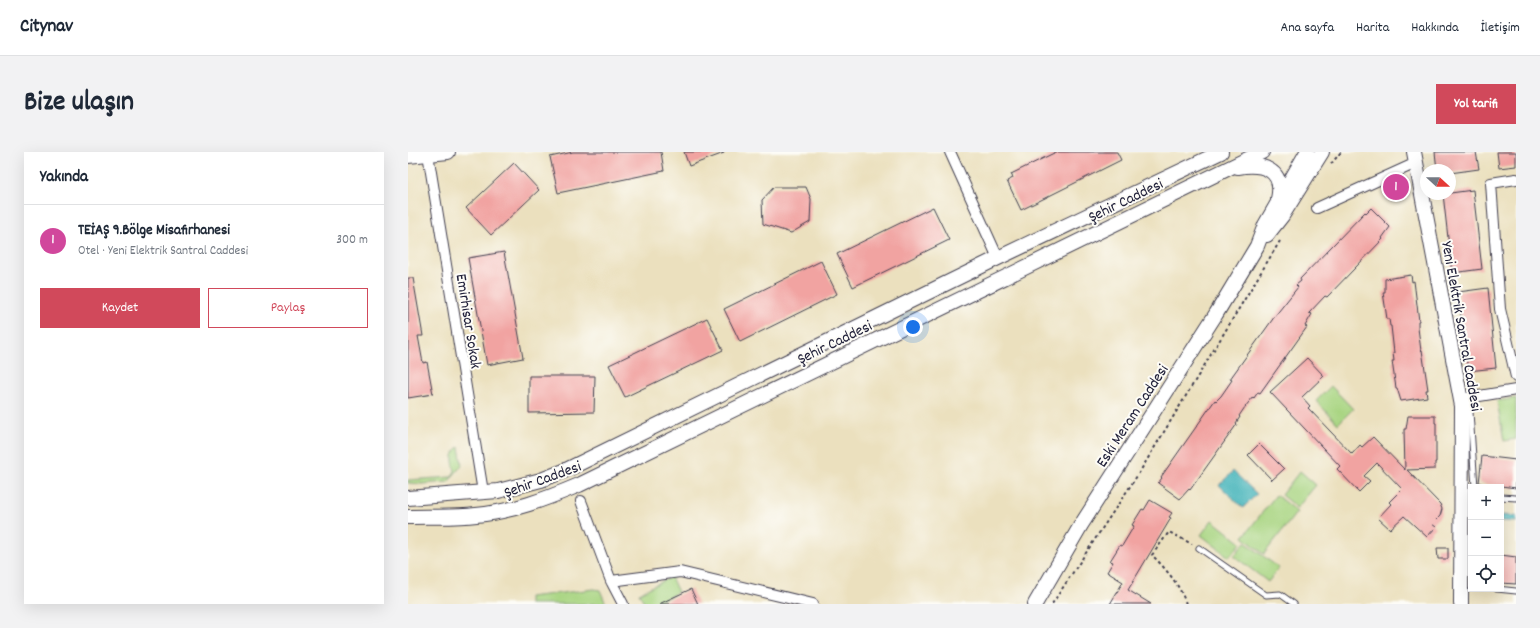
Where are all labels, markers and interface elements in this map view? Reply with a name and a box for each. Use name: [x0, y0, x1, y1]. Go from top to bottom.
text: Citynav: [20, 14, 73, 41]
text: Ana sayfa: [1280, 18, 1334, 38]
text: Harita: [1356, 18, 1389, 38]
text: Hakkında: [1411, 18, 1459, 38]
text: İletişim: [1481, 18, 1520, 38]
text: Bize ulaşın: [24, 84, 134, 124]
button: Yol tarifi: [1436, 84, 1516, 124]
north arrow: [1420, 164, 1456, 200]
text: Yakında: [40, 166, 88, 190]
pin: 1: [1383, 172, 1409, 202]
street label: Şehir Caddesi: [1085, 173, 1167, 229]
text: TEİAŞ 9.Bölge Misafirhanesi: [78, 220, 230, 242]
text: 1: [52, 231, 54, 250]
text: 300 m: [336, 231, 368, 250]
street label: Yeni Elektrik Santral Caddesi: [1434, 240, 1487, 413]
text: Otel · Yeni Elektrik Santral Caddesi: [78, 242, 248, 261]
street label: Emirhisar Sokak: [449, 272, 486, 371]
button: Kaydet: [40, 288, 200, 328]
button: Paylaş: [208, 288, 368, 328]
street label: Şehir Caddesi: [794, 315, 876, 371]
your location: [903, 317, 923, 337]
street label: Eski Meram Caddesi: [1091, 360, 1175, 472]
street label: Şehir Caddesi: [501, 456, 585, 505]
map controls: [1468, 484, 1504, 592]
button: +: [1468, 484, 1504, 520]
button: −: [1468, 520, 1504, 556]
button: locate: [1468, 556, 1504, 592]

